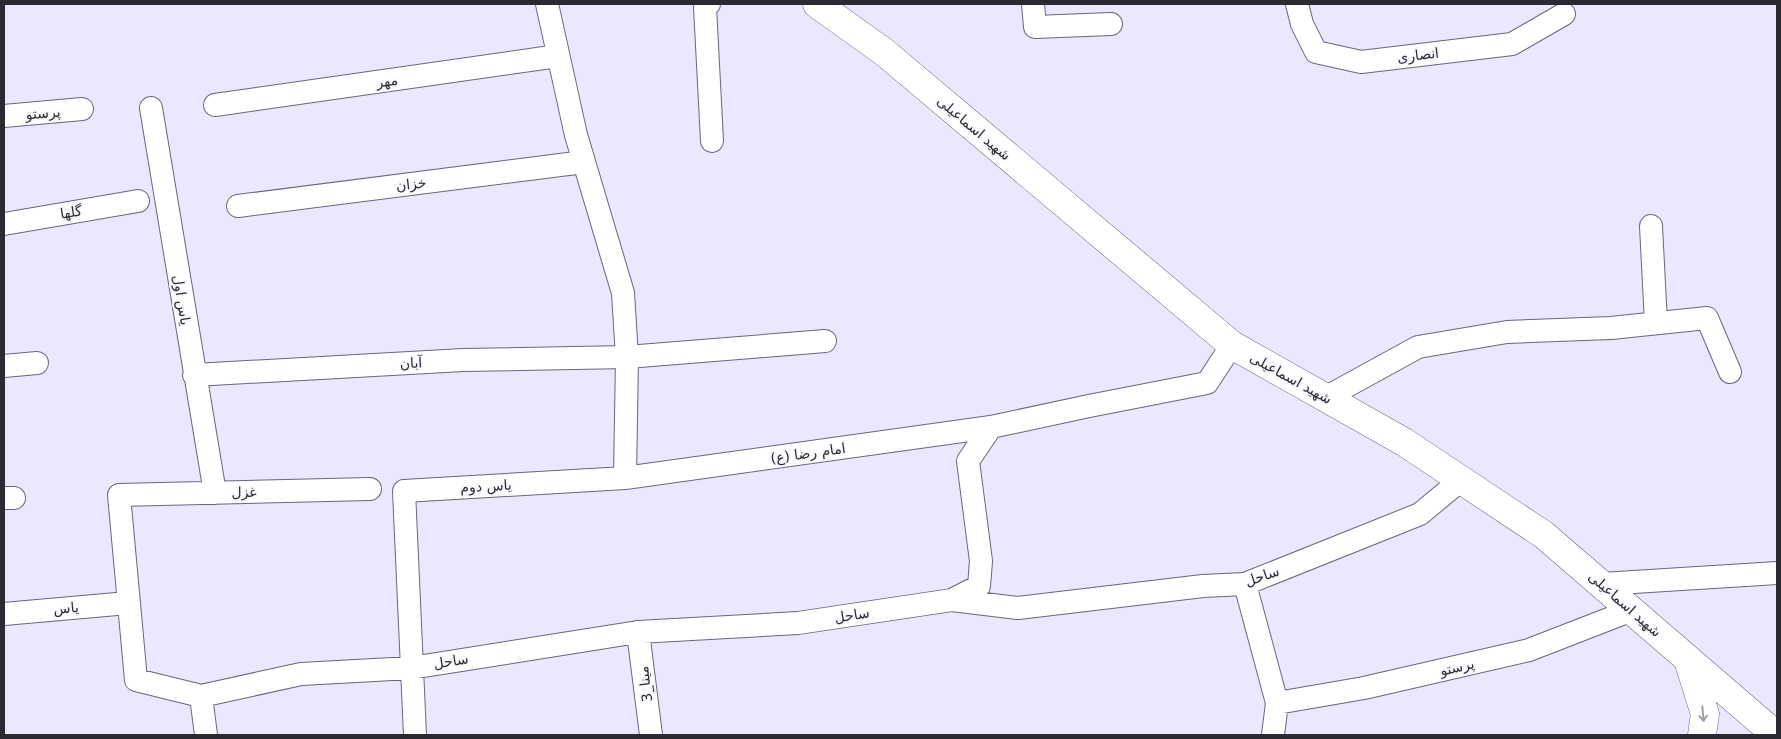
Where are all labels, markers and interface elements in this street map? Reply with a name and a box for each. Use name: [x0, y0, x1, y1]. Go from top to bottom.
street label: انصاری: [1396, 45, 1440, 66]
street label: مهر: [374, 72, 399, 92]
street label: شهید اسماعیلی: [933, 93, 1014, 164]
street label: پرستو: [24, 104, 61, 124]
street label: خزان: [395, 174, 427, 195]
street label: گلها: [59, 202, 84, 223]
street label: یاس اول: [169, 274, 194, 326]
street label: شهید اسماعیلی: [1247, 349, 1335, 408]
street label: آبان: [399, 354, 424, 372]
street label: امام رضا (ع): [770, 440, 847, 467]
street label: یاس دوم: [460, 477, 512, 496]
street label: غزل: [231, 484, 257, 501]
street label: ساحل: [1243, 563, 1281, 589]
street label: شهید اسماعیلی: [1585, 568, 1665, 641]
street label: یاس: [53, 599, 79, 618]
street label: ساحل: [833, 604, 871, 626]
street label: ساحل: [432, 650, 470, 672]
street label: پرستو: [1437, 655, 1476, 680]
street label: مینا_3: [635, 665, 655, 703]
one-way arrow: [1699, 706, 1708, 722]

